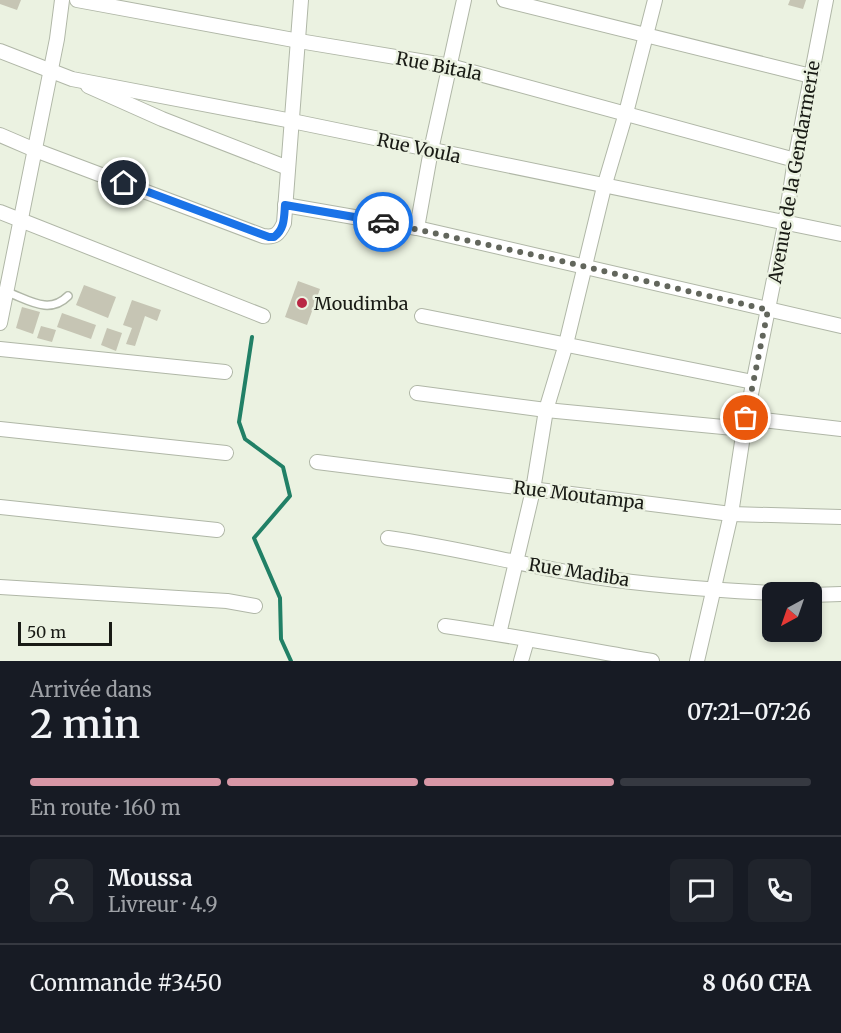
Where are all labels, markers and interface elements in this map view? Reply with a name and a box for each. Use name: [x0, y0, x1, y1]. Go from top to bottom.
street label: Rue Bitala: [394, 46, 484, 86]
street label: Avenue de la Gendarmerie: [763, 59, 825, 286]
street label: Rue Voula: [375, 128, 463, 168]
pin: [98, 157, 149, 208]
icon: home: [107, 166, 140, 199]
courier: [353, 192, 413, 252]
icon: car: [367, 206, 400, 239]
place label: Moudimba: [314, 292, 409, 315]
marker: Moudimba: [295, 296, 309, 310]
pin: [720, 392, 771, 443]
icon: bag: [729, 401, 762, 434]
street label: Rue Moutampa: [512, 476, 646, 514]
street label: Rue Madiba: [527, 553, 631, 591]
north arrow: [762, 582, 822, 642]
map controls: [762, 582, 822, 642]
scale bar: [18, 619, 112, 646]
text: 50 m: [27, 622, 66, 642]
text: Arrivée dans: [30, 677, 152, 702]
text: 07:21–07:26: [687, 698, 811, 726]
text: 2 min: [30, 700, 140, 749]
text: En route · 160 m: [30, 795, 181, 820]
button: person: [30, 859, 93, 922]
button: chat: [670, 859, 733, 922]
button: phone: [748, 859, 811, 922]
text: Moussa: [108, 864, 193, 892]
text: Livreur · 4.9: [108, 892, 218, 917]
text: Commande #3450: [30, 969, 222, 997]
text: 8 060 CFA: [702, 969, 811, 997]

